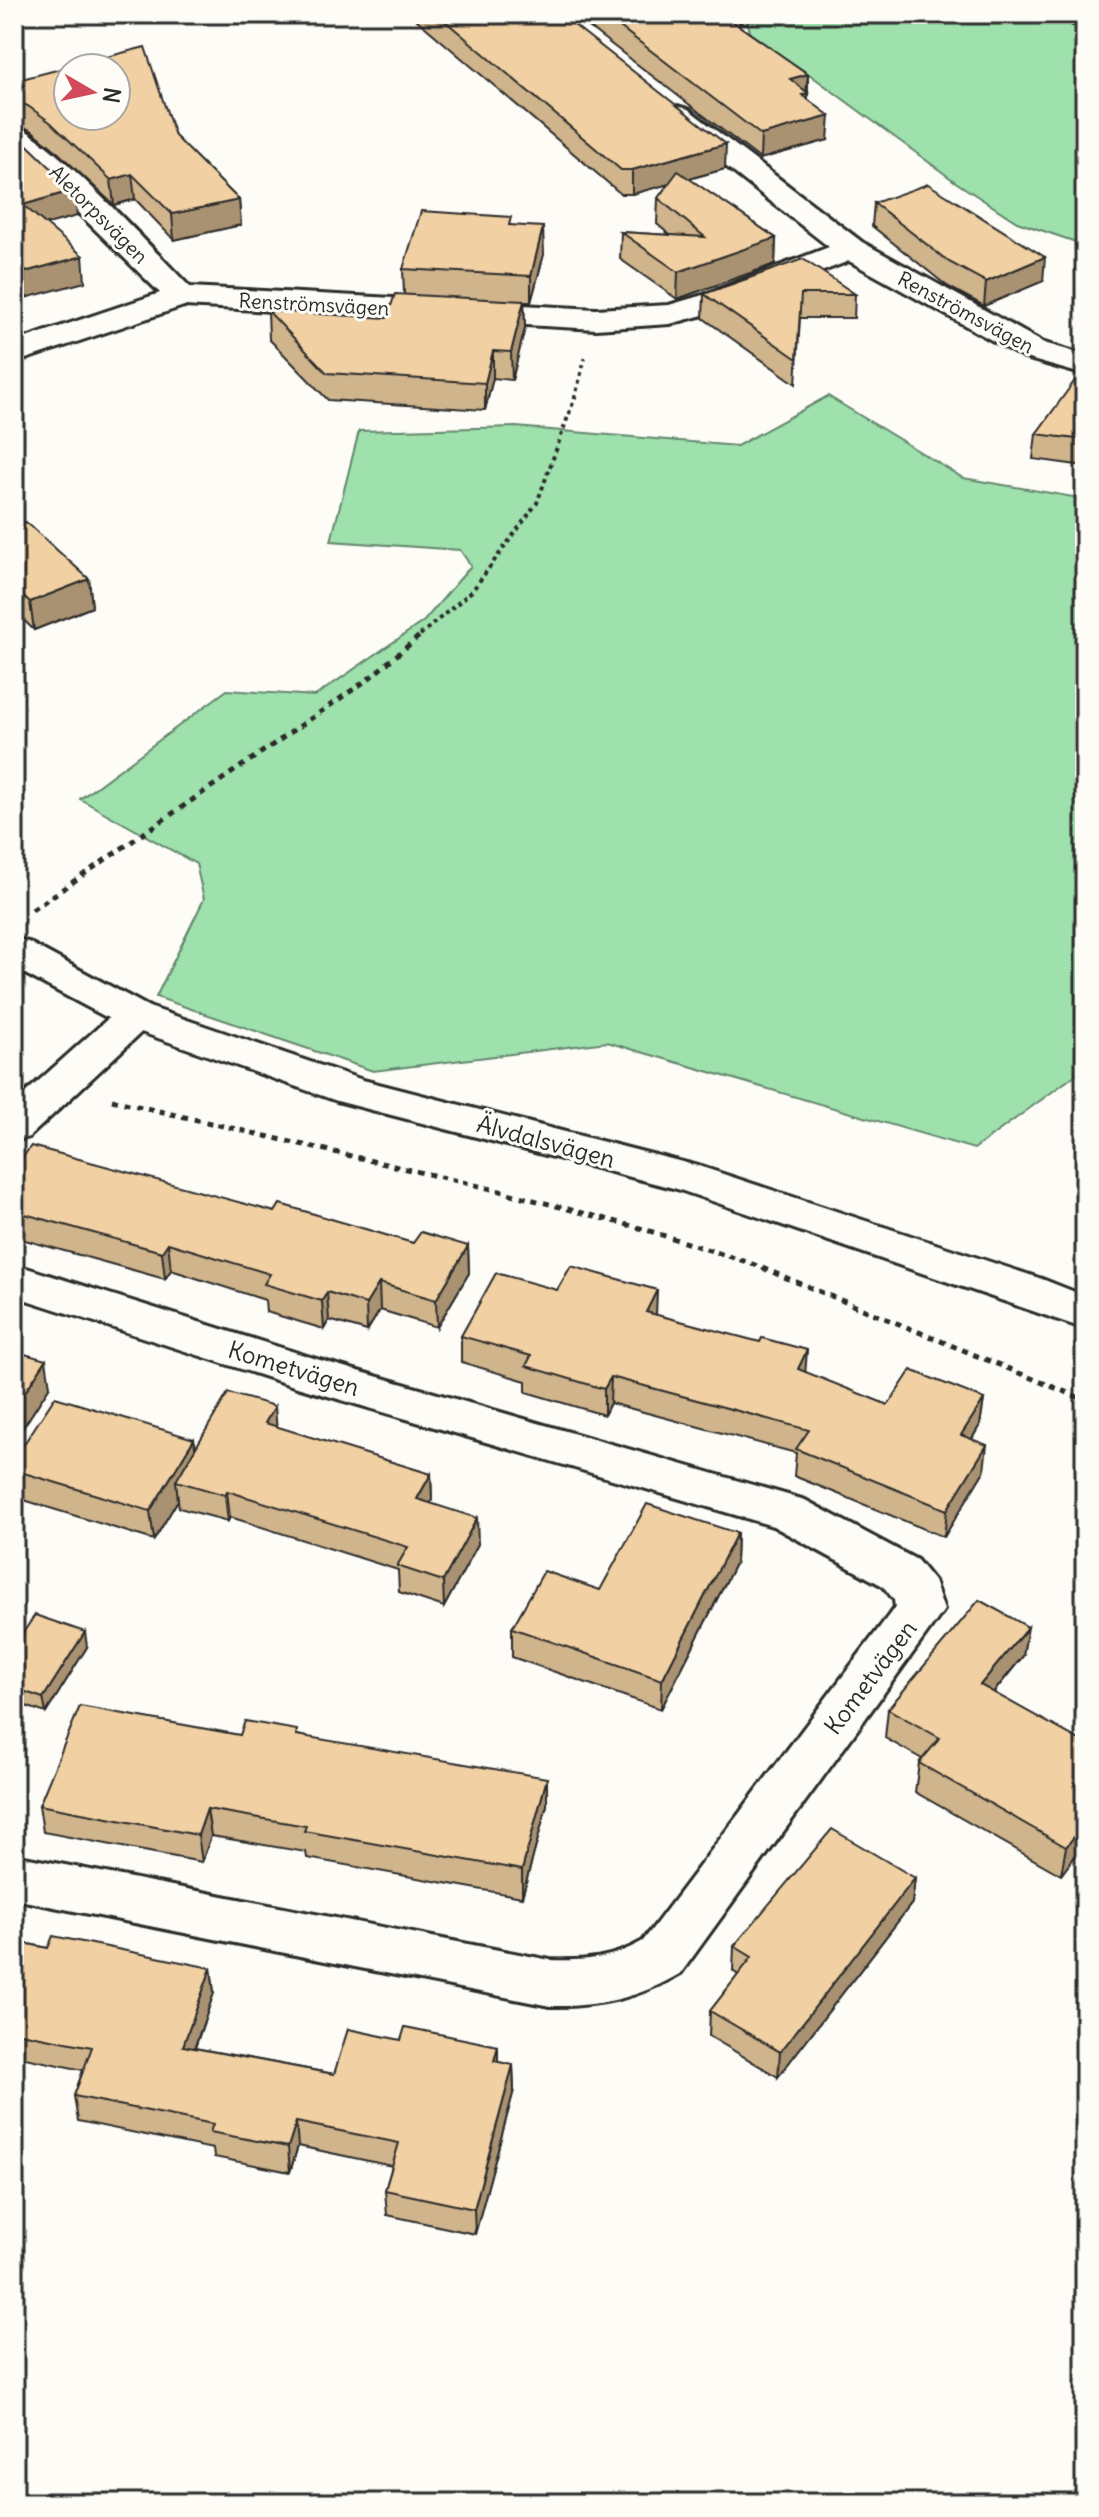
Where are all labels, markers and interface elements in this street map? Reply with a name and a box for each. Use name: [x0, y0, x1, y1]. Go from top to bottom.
north arrow: [52, 52, 132, 132]
text: N: [97, 85, 127, 105]
street label: Aletorpsvägen: [44, 159, 154, 269]
street label: Renströmsvägen: [894, 266, 1038, 358]
street label: Renströmsvägen: [238, 288, 390, 320]
street label: Älvdalsvägen: [474, 1108, 618, 1174]
street label: Kometvägen: [225, 1334, 363, 1402]
street label: Kometvägen: [817, 1614, 923, 1740]

